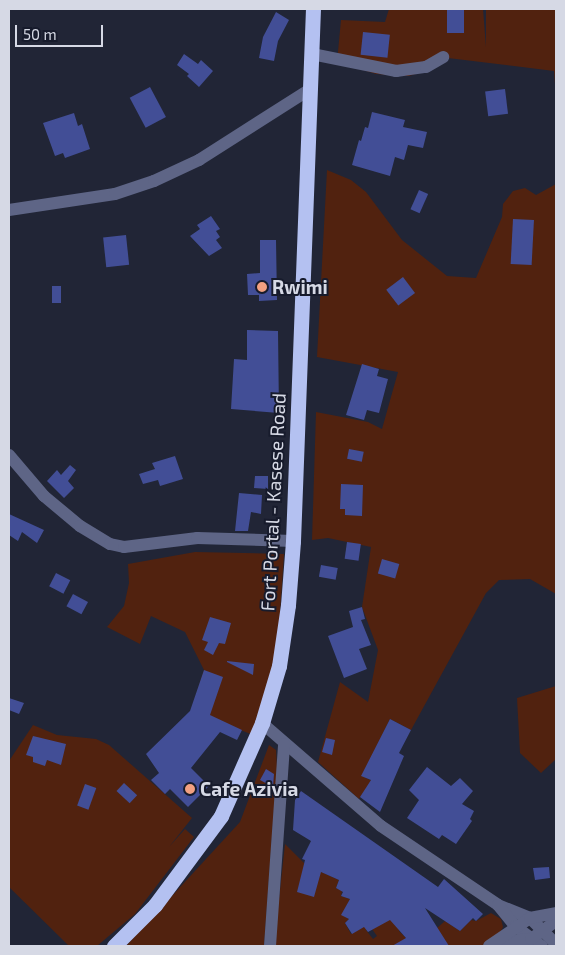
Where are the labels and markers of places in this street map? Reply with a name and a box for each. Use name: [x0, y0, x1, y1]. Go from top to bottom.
place label: Rwimi: [272, 276, 328, 298]
marker: Rwimi: [256, 281, 268, 293]
place label: Cafe Azivia: [200, 778, 299, 800]
marker: Cafe Azivia: [184, 783, 196, 795]

